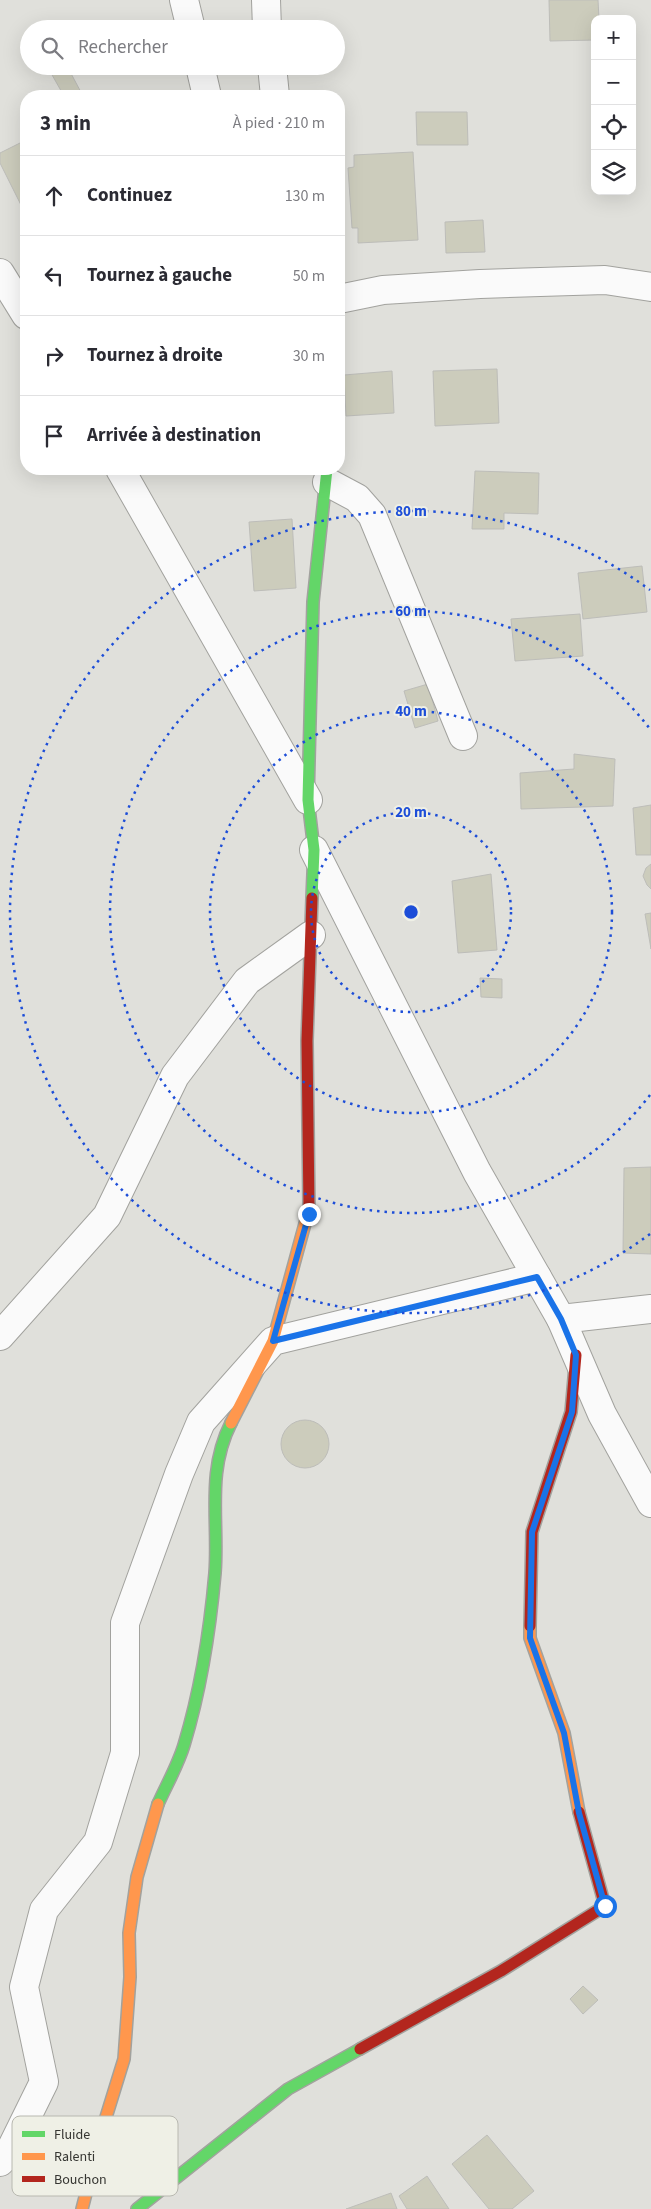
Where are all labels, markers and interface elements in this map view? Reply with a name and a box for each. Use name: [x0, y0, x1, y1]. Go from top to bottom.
map controls: [591, 15, 636, 195]
button: +: [591, 15, 636, 60]
search box: [20, 20, 345, 75]
icon: search: [38, 34, 66, 62]
text: Rechercher: [78, 34, 168, 61]
button: −: [591, 60, 636, 105]
button: locate: [591, 105, 636, 150]
text: 3 min: [40, 108, 91, 138]
text: À pied · 210 m: [233, 112, 325, 134]
button: layers: [591, 150, 636, 195]
icon: ahead: [40, 182, 68, 210]
text: Continuez: [87, 182, 172, 209]
text: 130 m: [285, 185, 325, 207]
icon: left: [40, 262, 68, 290]
text: Tournez à gauche: [87, 262, 232, 289]
text: 50 m: [293, 265, 325, 287]
icon: right: [40, 342, 68, 370]
text: Tournez à droite: [87, 342, 223, 369]
text: 30 m: [293, 345, 325, 367]
icon: arrive: [40, 422, 68, 450]
text: Arrivée à destination: [87, 422, 261, 449]
text: 80 m: [395, 501, 427, 522]
text: 60 m: [395, 601, 427, 622]
text: 40 m: [395, 701, 427, 722]
text: 20 m: [395, 802, 427, 823]
centre of rings: [402, 903, 420, 921]
route end: [298, 1203, 321, 1226]
route start: [594, 1895, 617, 1918]
legend: [12, 2116, 178, 2196]
text: Fluide: [54, 2125, 90, 2145]
text: Ralenti: [54, 2147, 95, 2167]
text: Bouchon: [54, 2170, 107, 2190]

